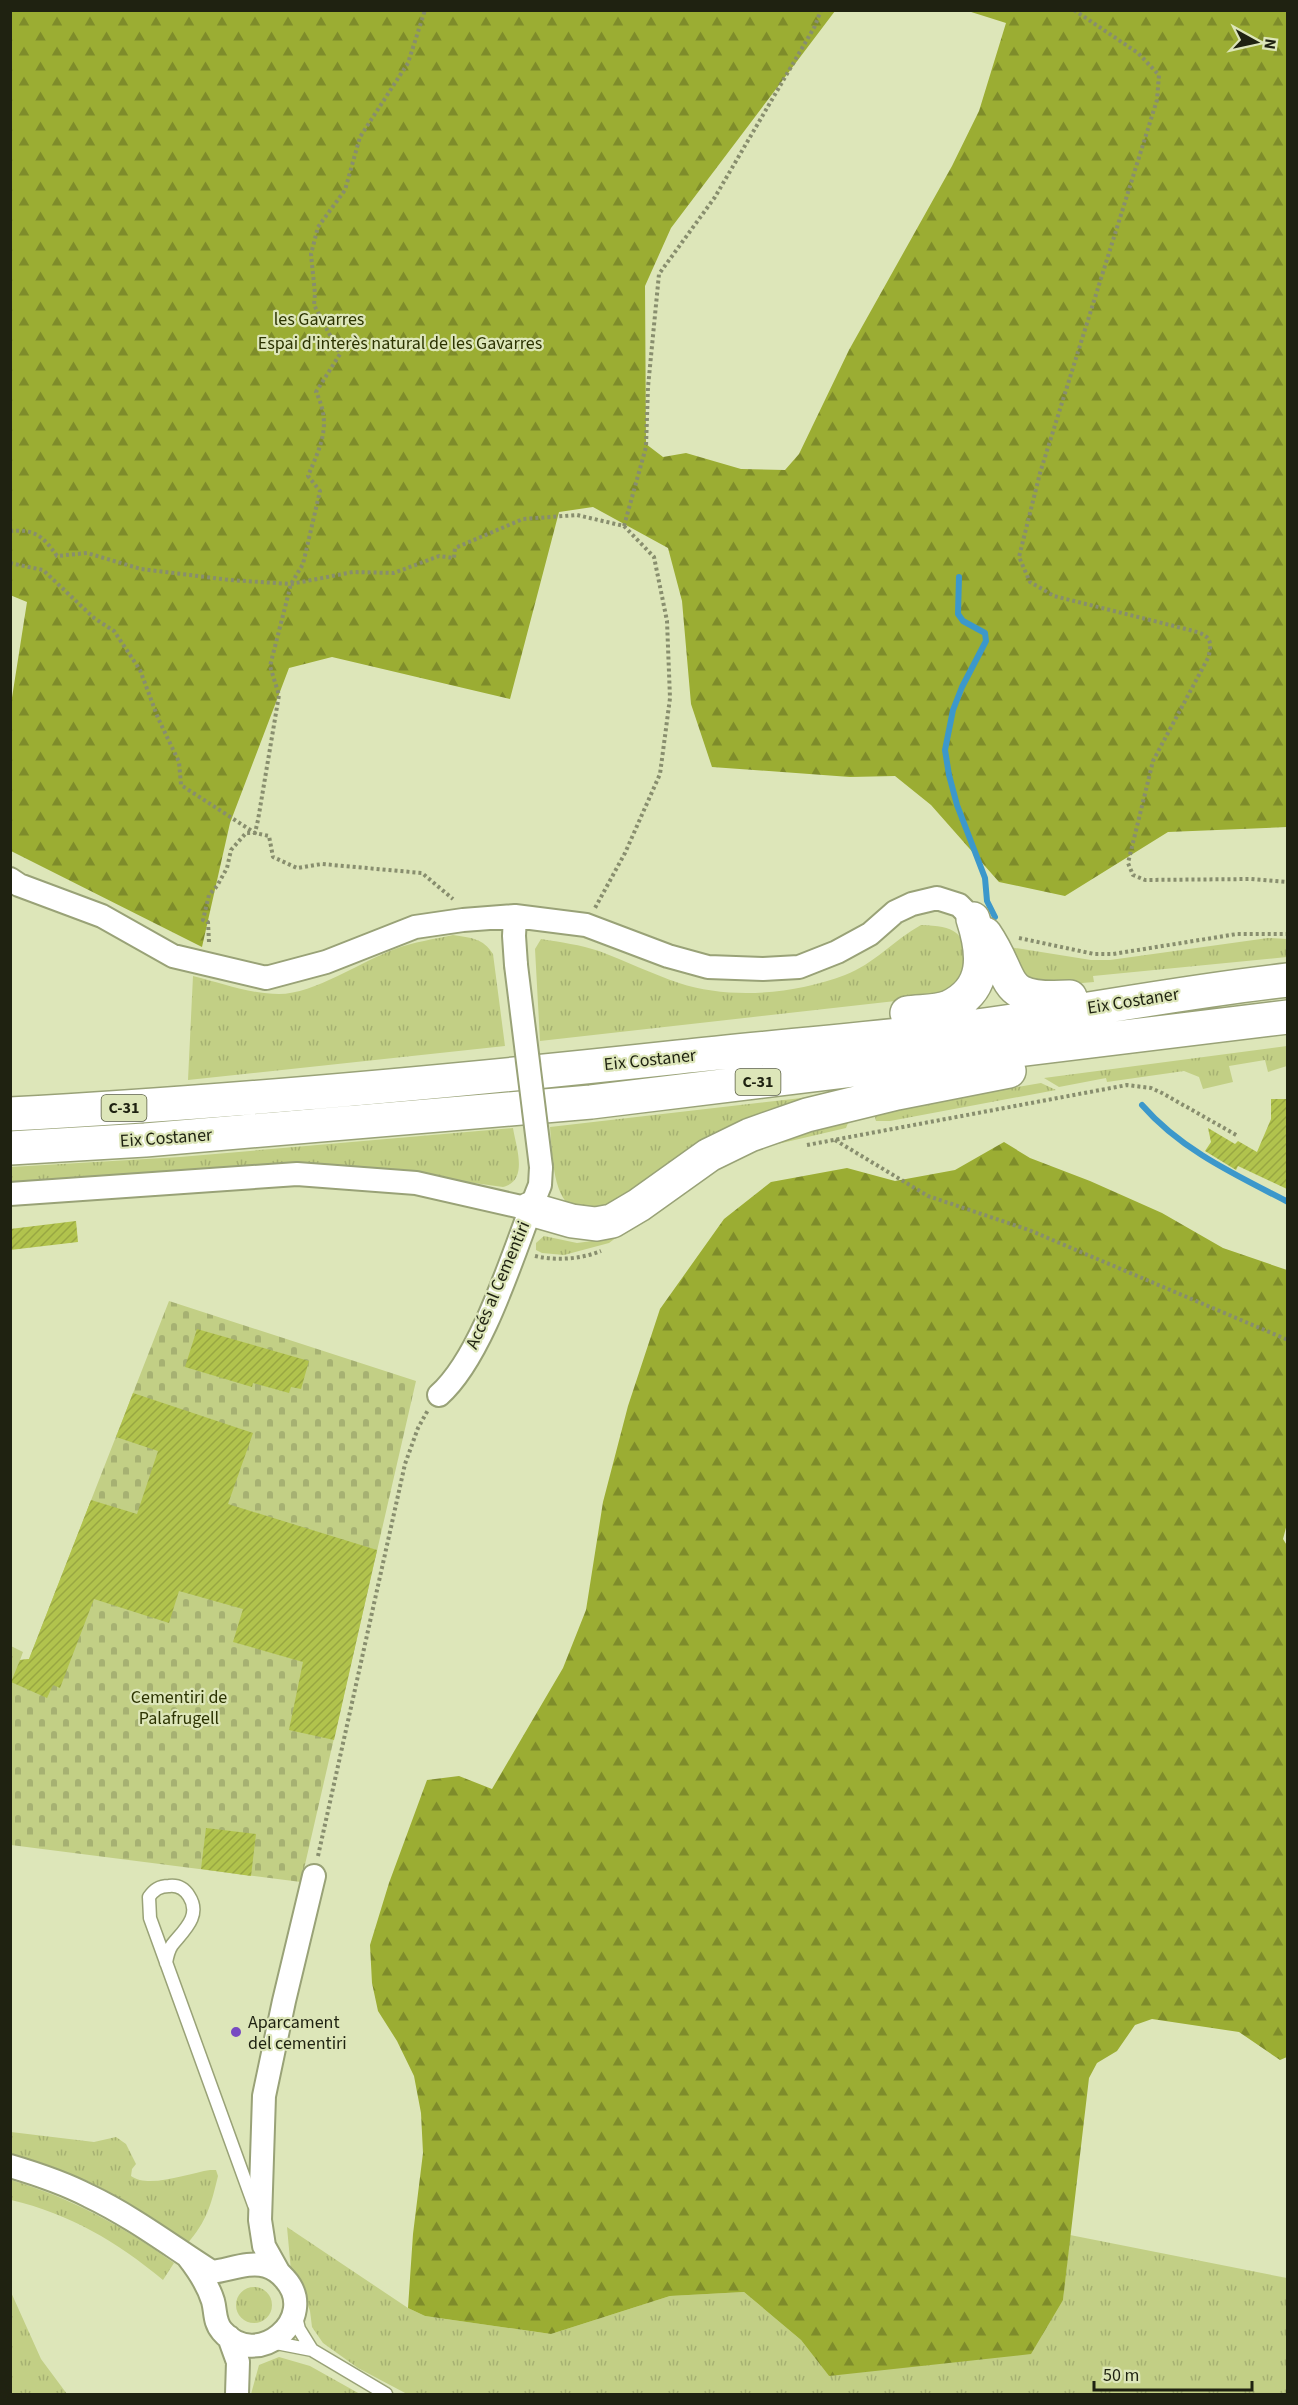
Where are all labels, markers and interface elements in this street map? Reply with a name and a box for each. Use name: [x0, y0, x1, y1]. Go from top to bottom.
north arrow: [1226, 12, 1286, 72]
text: N: [1258, 37, 1281, 51]
park label: les Gavarres: [274, 307, 364, 332]
park label: Espai d'interès natural de les Gavarres: [258, 331, 542, 356]
street label: Eix Costaner: [1085, 981, 1181, 1021]
street label: Eix Costaner: [603, 1043, 698, 1077]
road number: C-31: [736, 1069, 780, 1095]
road number: C-31: [102, 1095, 146, 1121]
street label: Eix Costaner: [119, 1122, 214, 1154]
street label: Accés al Cementiri: [460, 1217, 536, 1353]
park label: Cementiri de Palafrugell: [131, 1685, 227, 1731]
place label: Aparcament del cementiri: [248, 2010, 347, 2056]
marker: Aparcament del cementiri: [229, 2025, 243, 2039]
scale bar: [1094, 2354, 1252, 2392]
text: 50 m: [1103, 2363, 1139, 2388]

